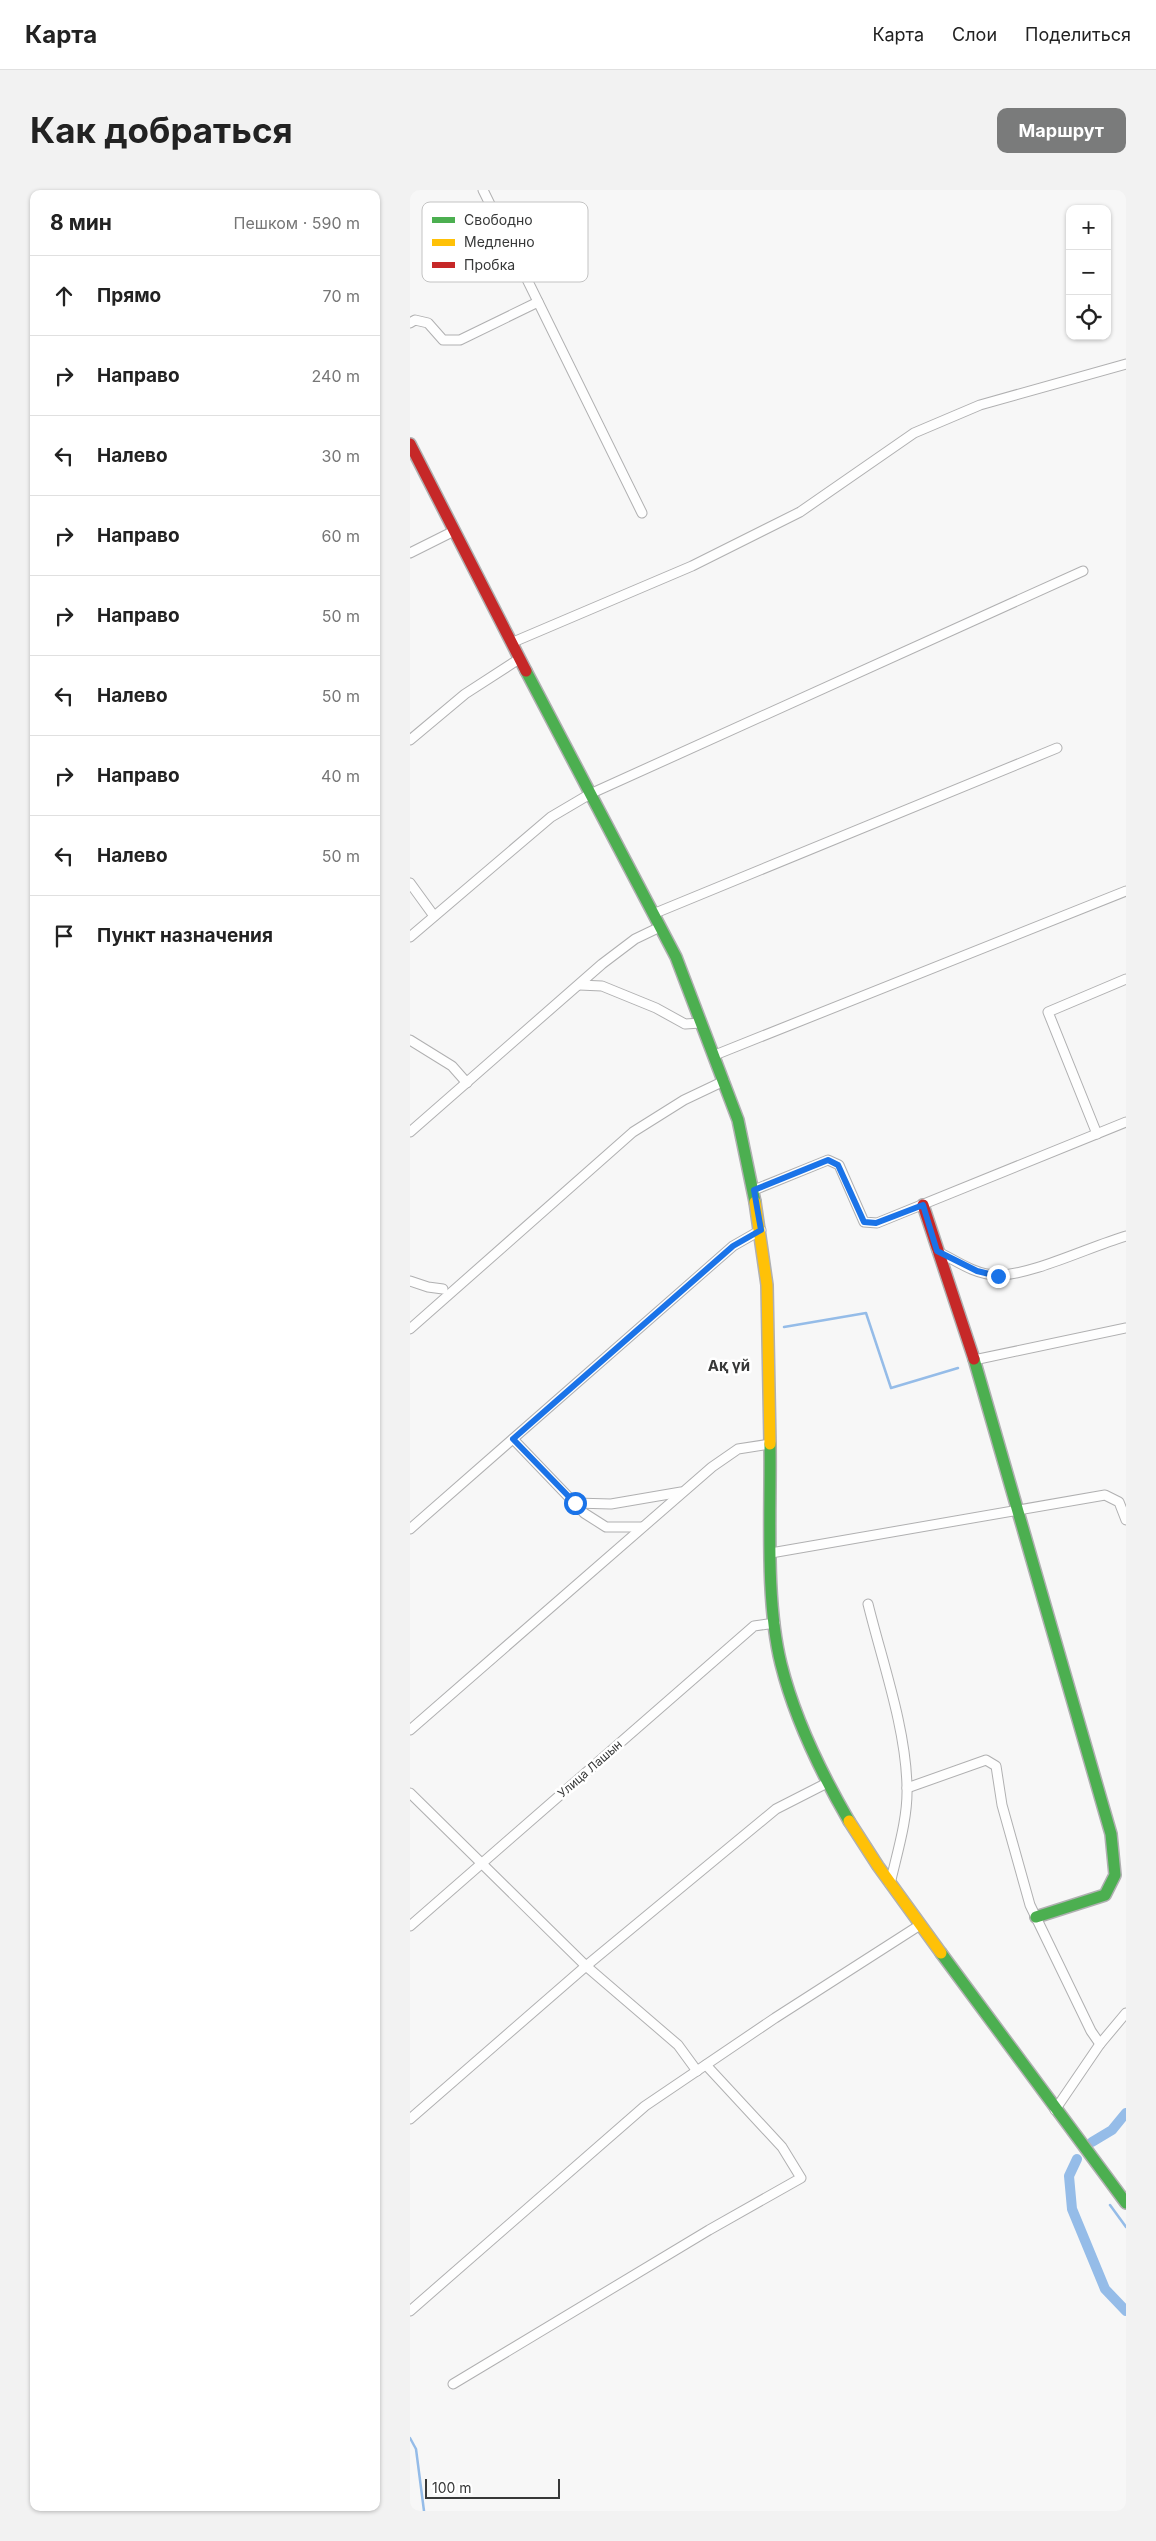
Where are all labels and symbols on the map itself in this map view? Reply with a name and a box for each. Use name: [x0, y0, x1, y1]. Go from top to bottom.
legend: [422, 202, 588, 282]
text: Свободно: [464, 211, 533, 228]
text: Медленно: [464, 233, 535, 250]
text: Пробка: [464, 256, 515, 273]
route end: [987, 1265, 1010, 1288]
district label: Ақ үй: [708, 1356, 750, 1375]
route start: [564, 1492, 587, 1515]
street label: Улица Лашын: [554, 1737, 625, 1801]
scale bar: [425, 2476, 560, 2499]

